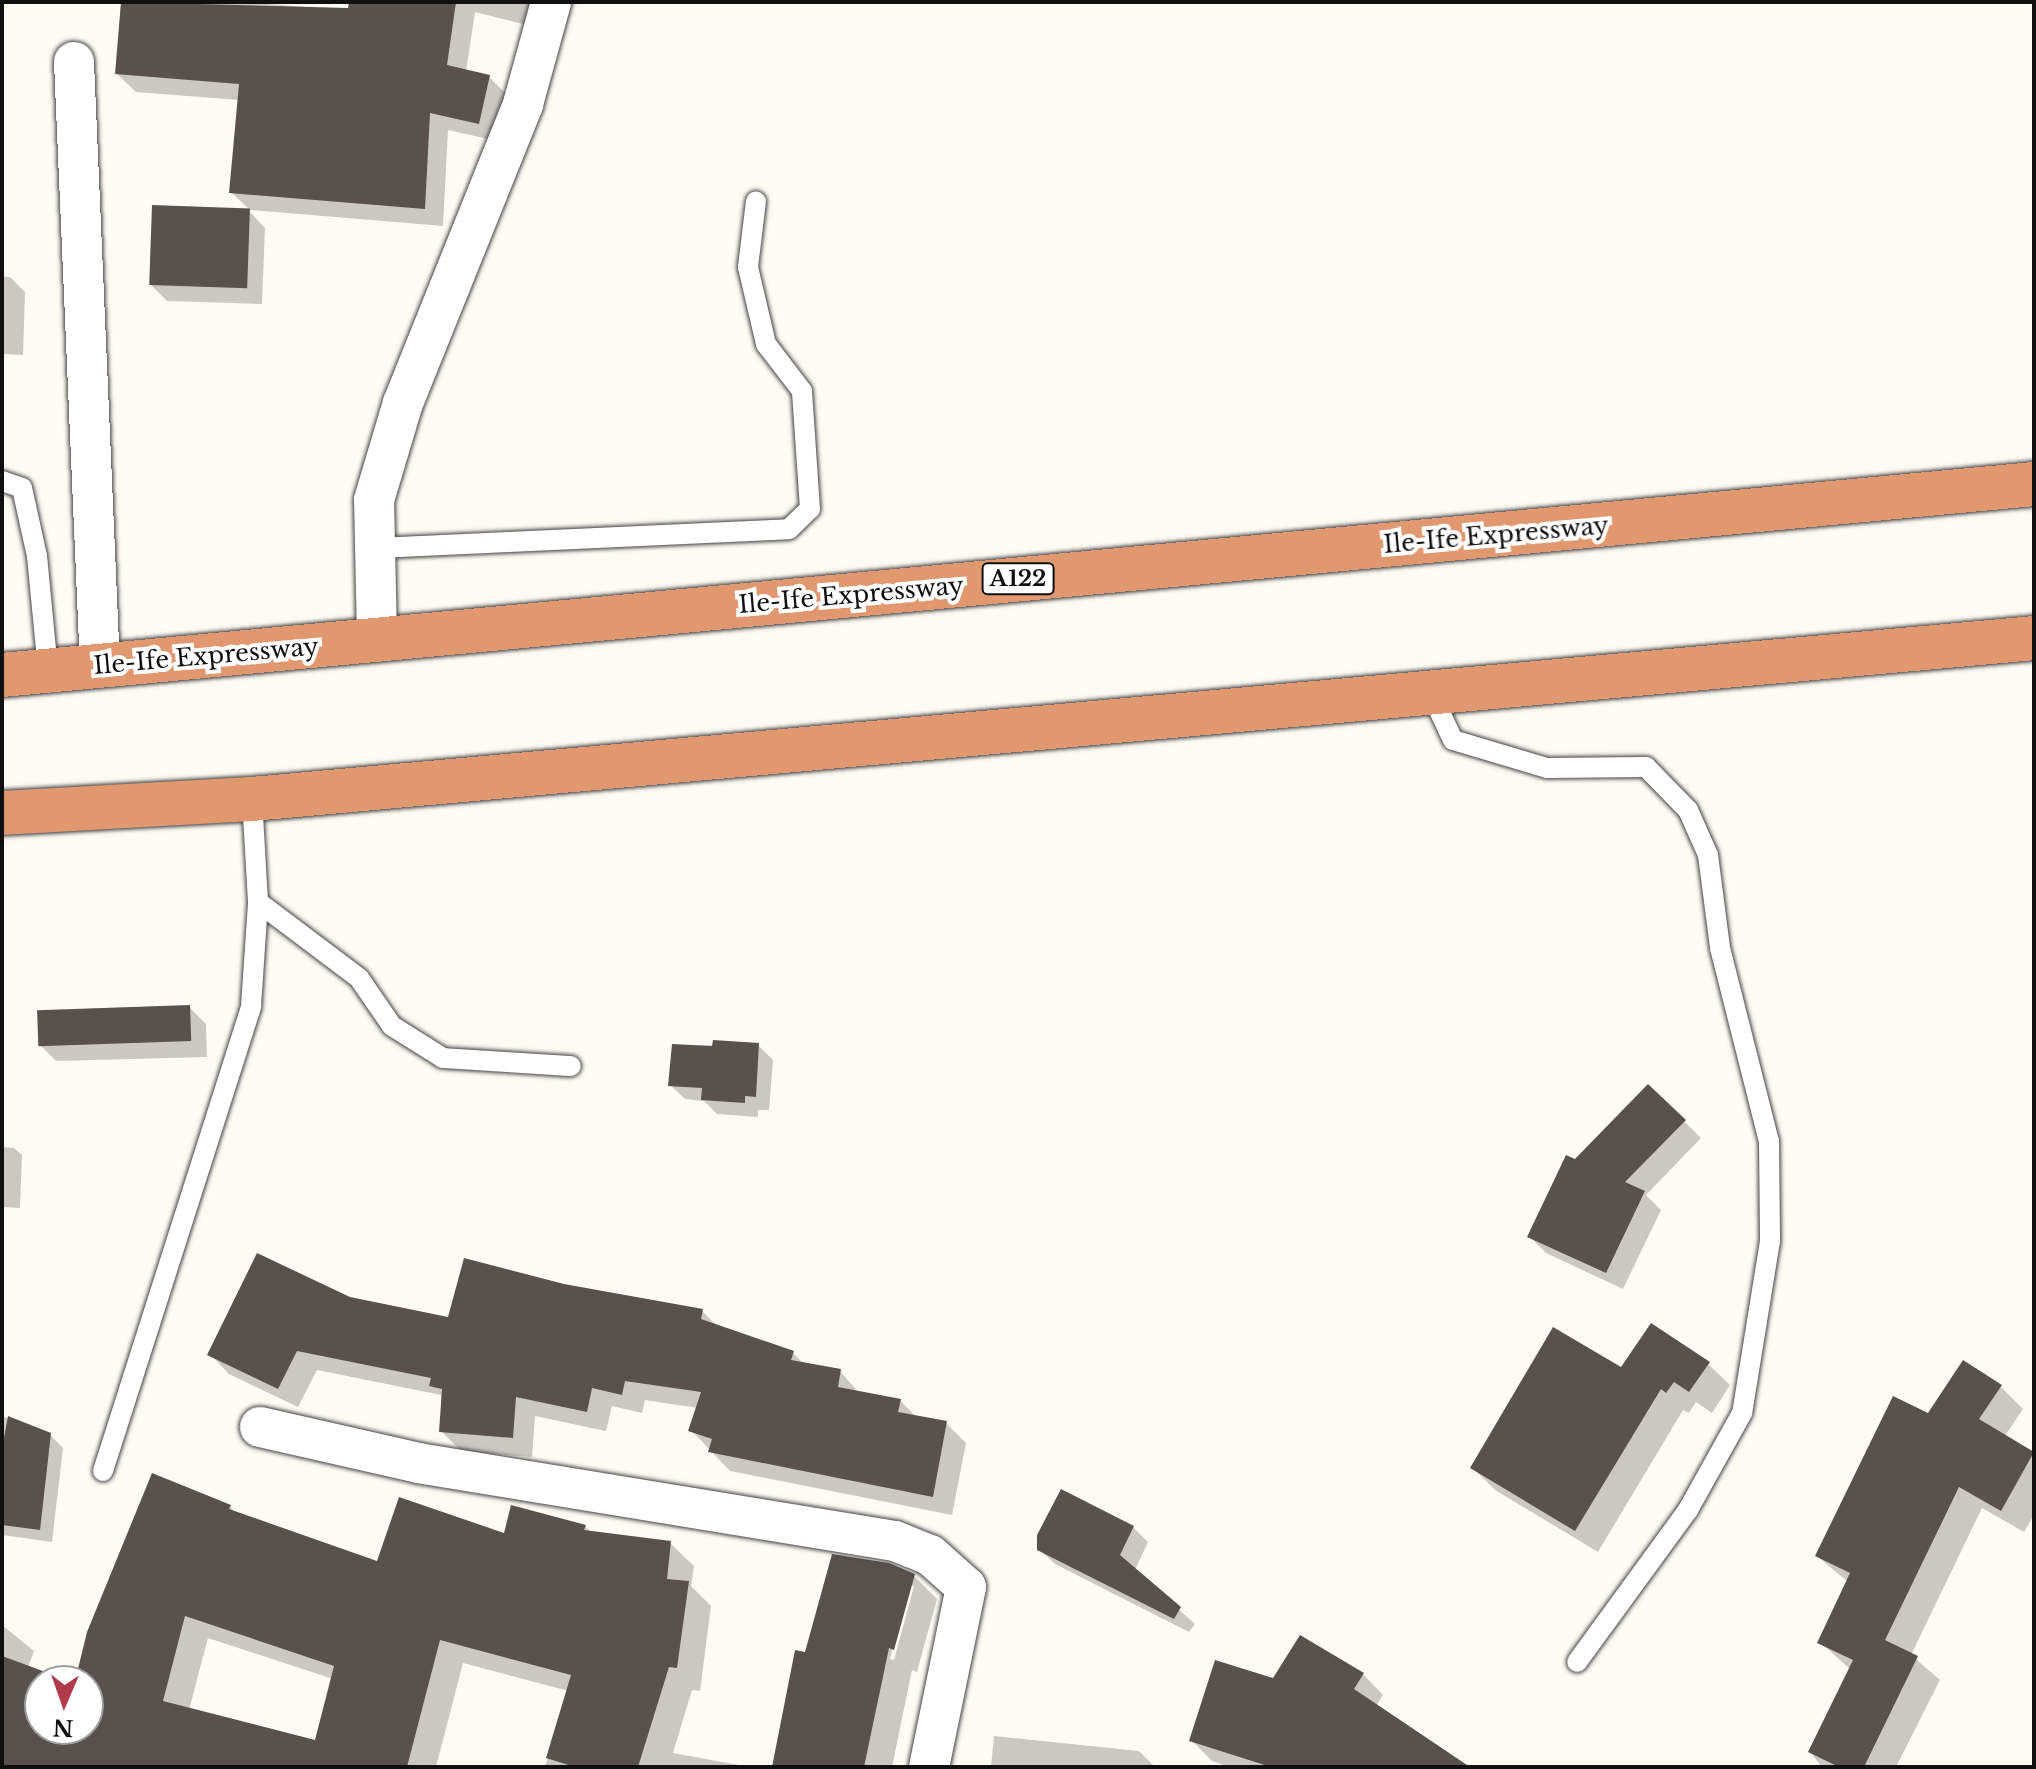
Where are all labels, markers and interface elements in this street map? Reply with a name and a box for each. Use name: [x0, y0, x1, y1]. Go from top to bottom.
street label: Ile-Ife Expressway: [1382, 511, 1610, 559]
road number: A122: [980, 561, 1056, 597]
street label: Ile-Ife Expressway: [737, 571, 965, 619]
street label: Ile-Ife Expressway: [92, 632, 320, 680]
north arrow: [24, 1665, 104, 1745]
text: N: [52, 1714, 74, 1741]

